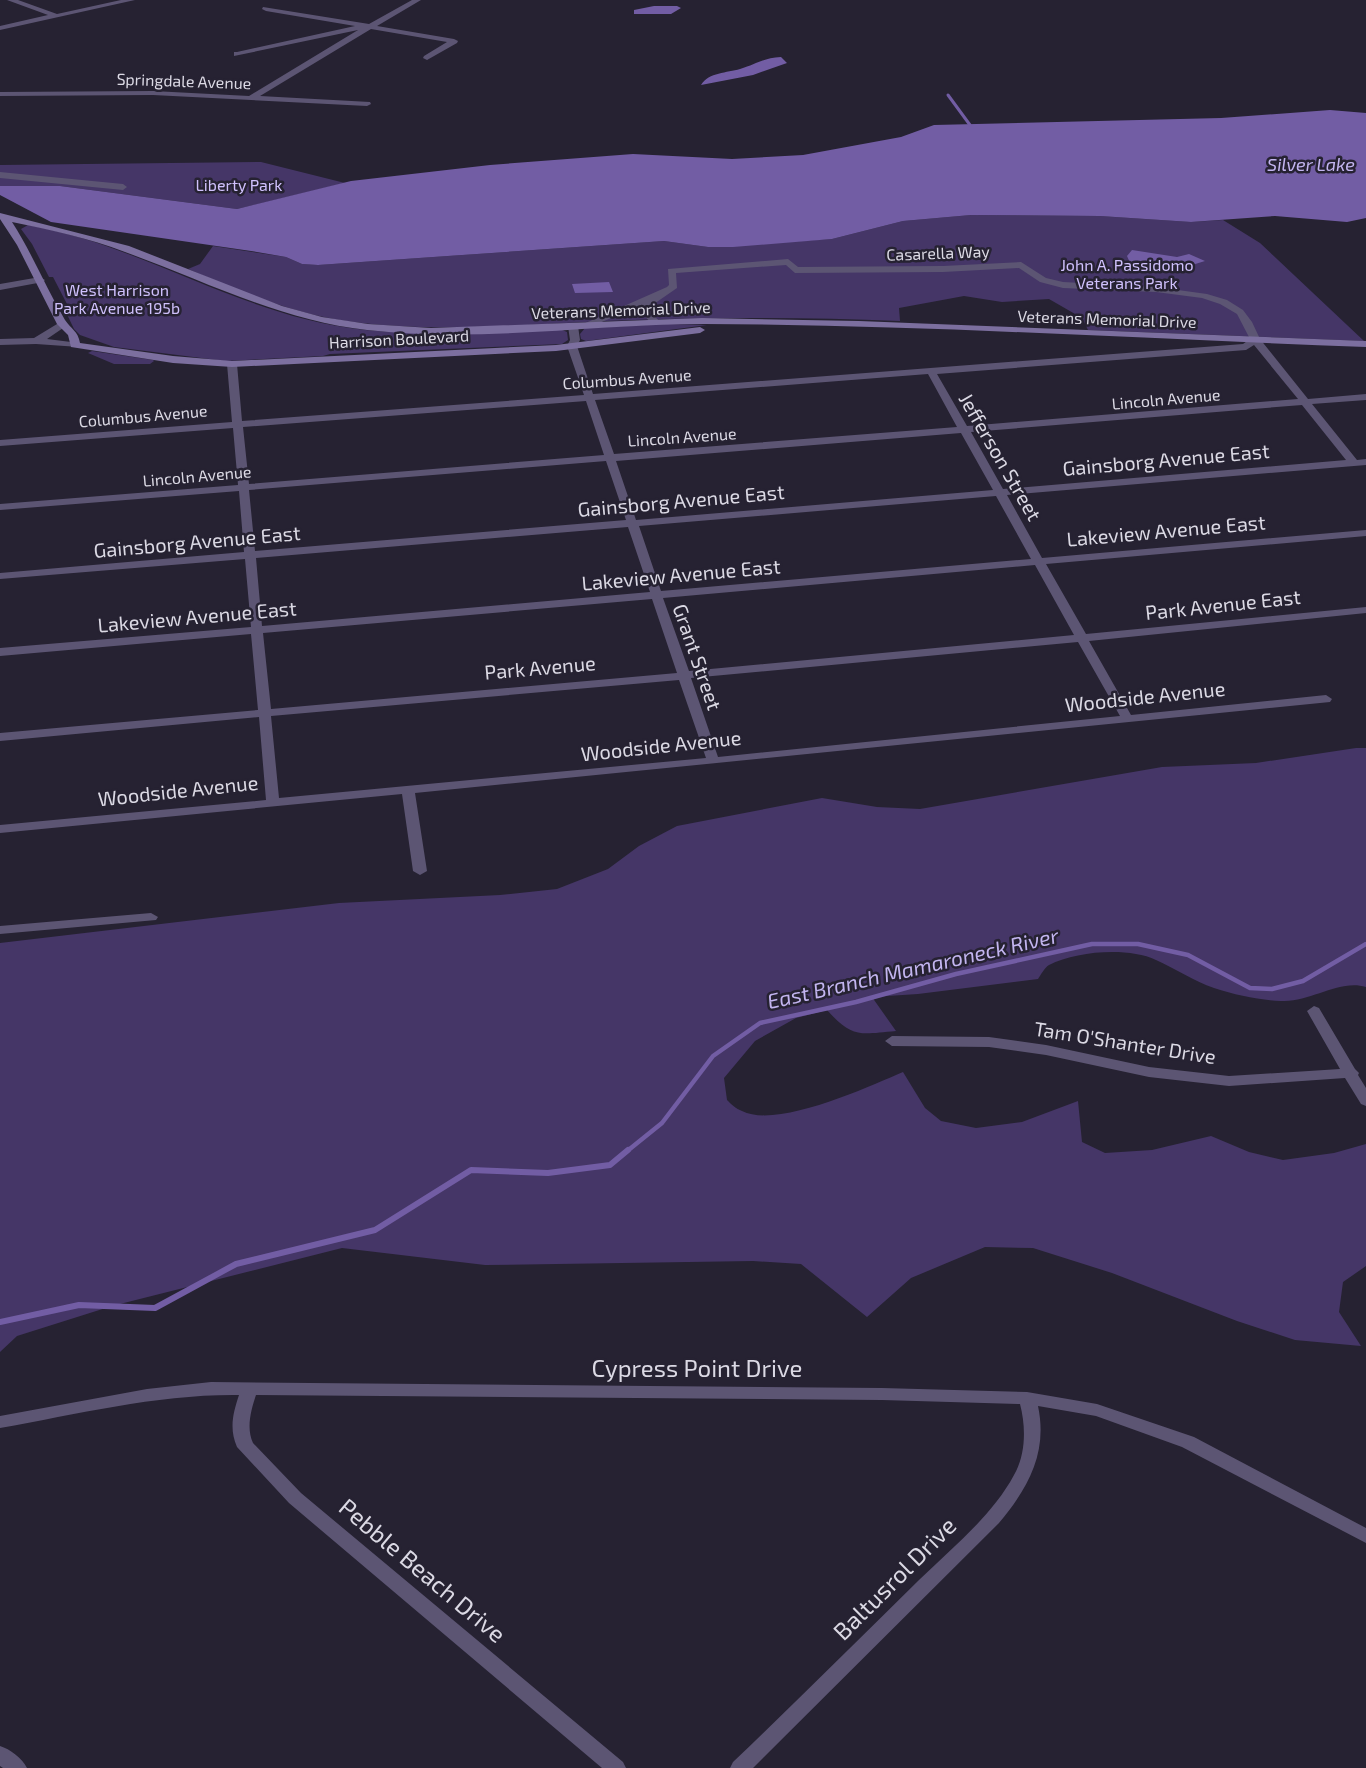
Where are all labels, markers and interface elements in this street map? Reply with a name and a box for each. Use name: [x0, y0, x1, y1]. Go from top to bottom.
street label: Springdale Avenue: [116, 69, 252, 92]
water label: Silver Lake: [1267, 153, 1355, 175]
park label: Liberty Park: [196, 175, 282, 194]
street label: Casarella Way: [886, 241, 991, 264]
park label: John A. Passidomo Veterans Park: [1060, 255, 1194, 292]
park label: West Harrison Park Avenue 195b: [54, 280, 180, 317]
street label: Veterans Memorial Drive: [531, 297, 711, 322]
street label: Veterans Memorial Drive: [1017, 306, 1197, 331]
street label: Harrison Boulevard: [328, 325, 470, 352]
street label: Columbus Avenue: [562, 365, 692, 392]
street label: Lincoln Avenue: [1111, 384, 1221, 413]
street label: Jefferson Street: [955, 388, 1047, 525]
street label: Columbus Avenue: [78, 400, 208, 431]
street label: Lincoln Avenue: [627, 423, 737, 450]
street label: Gainsborg Avenue East: [1061, 438, 1271, 480]
street label: Lincoln Avenue: [142, 461, 252, 490]
street label: Gainsborg Avenue East: [576, 479, 786, 521]
street label: Lakeview Avenue East: [1065, 509, 1267, 551]
street label: Gainsborg Avenue East: [92, 520, 302, 562]
street label: Lakeview Avenue East: [580, 553, 782, 595]
street label: Park Avenue East: [1144, 584, 1302, 624]
street label: Lakeview Avenue East: [96, 595, 298, 637]
street label: Grant Street: [669, 600, 727, 713]
street label: Park Avenue: [483, 650, 597, 684]
street label: Woodside Avenue: [1064, 676, 1226, 716]
street label: Woodside Avenue: [580, 725, 742, 765]
street label: Woodside Avenue: [97, 770, 259, 810]
water label: East Branch Mamaroneck River: [765, 922, 1061, 1013]
street label: Tam O'Shanter Drive: [1033, 1016, 1218, 1068]
street label: Cypress Point Drive: [591, 1353, 803, 1382]
street label: Pebble Beach Drive: [334, 1492, 512, 1648]
street label: Baltusrol Drive: [826, 1510, 961, 1645]

